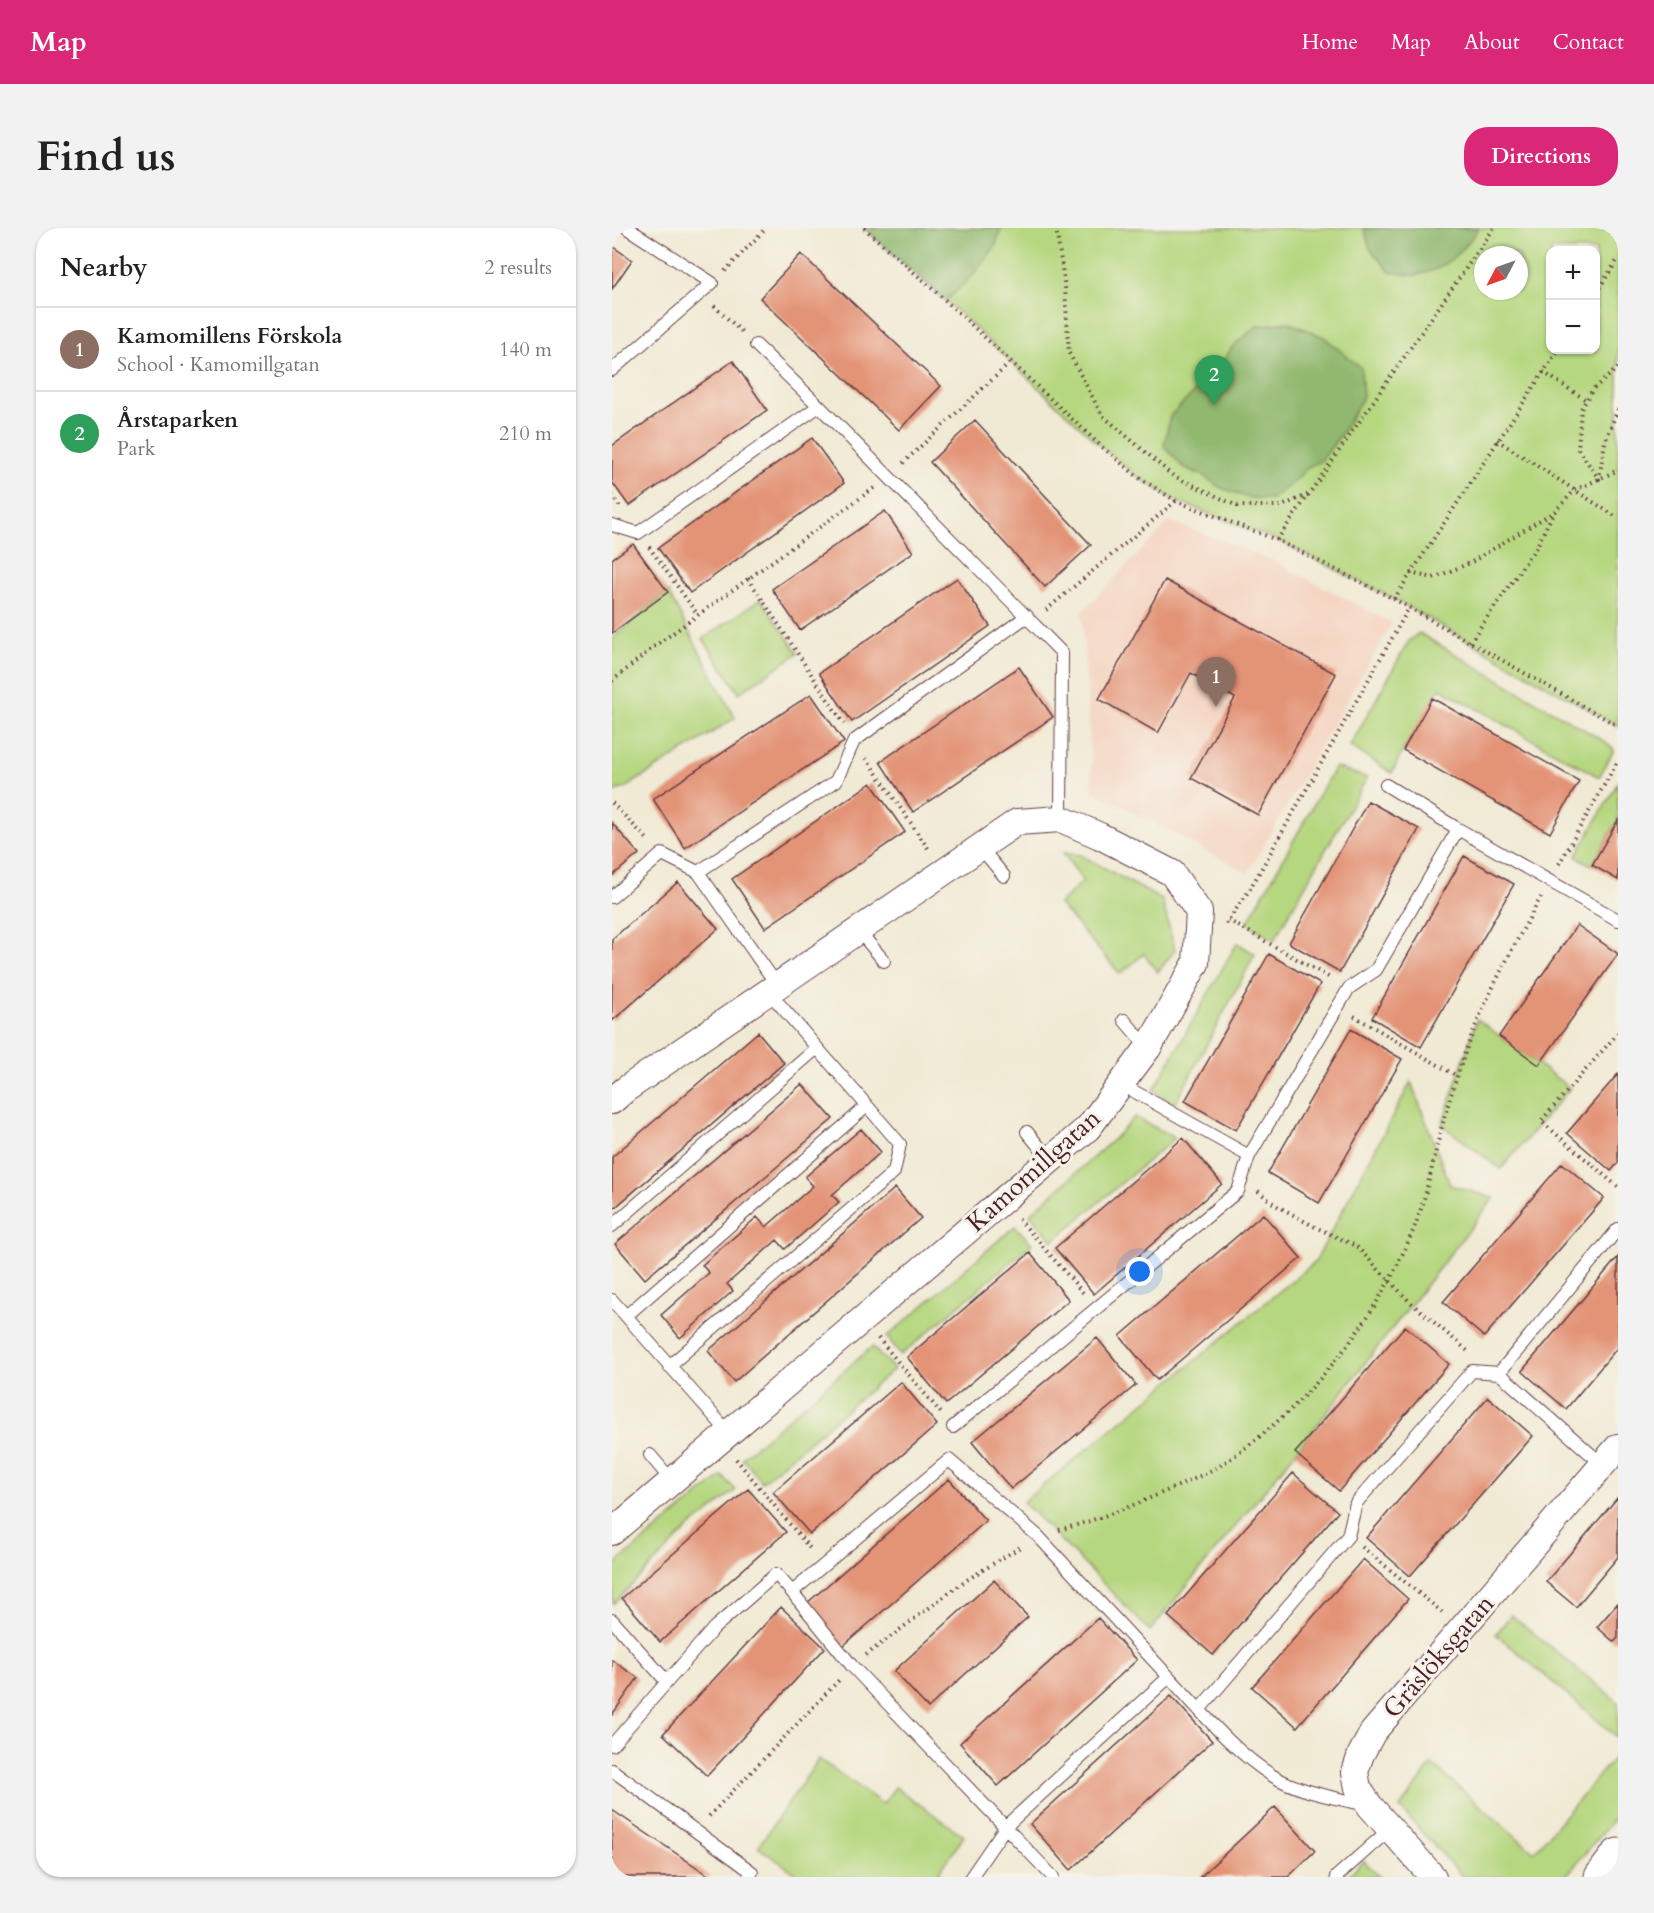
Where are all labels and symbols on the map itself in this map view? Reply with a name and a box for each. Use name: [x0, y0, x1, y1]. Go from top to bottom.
north arrow: [1474, 246, 1528, 300]
pin: 2: [1194, 356, 1234, 405]
pin: 1: [1196, 658, 1236, 707]
street label: Kamomillgatan: [959, 1101, 1108, 1240]
your location: [1125, 1257, 1154, 1286]
street label: Gräslöksgatan: [1375, 1587, 1502, 1726]

